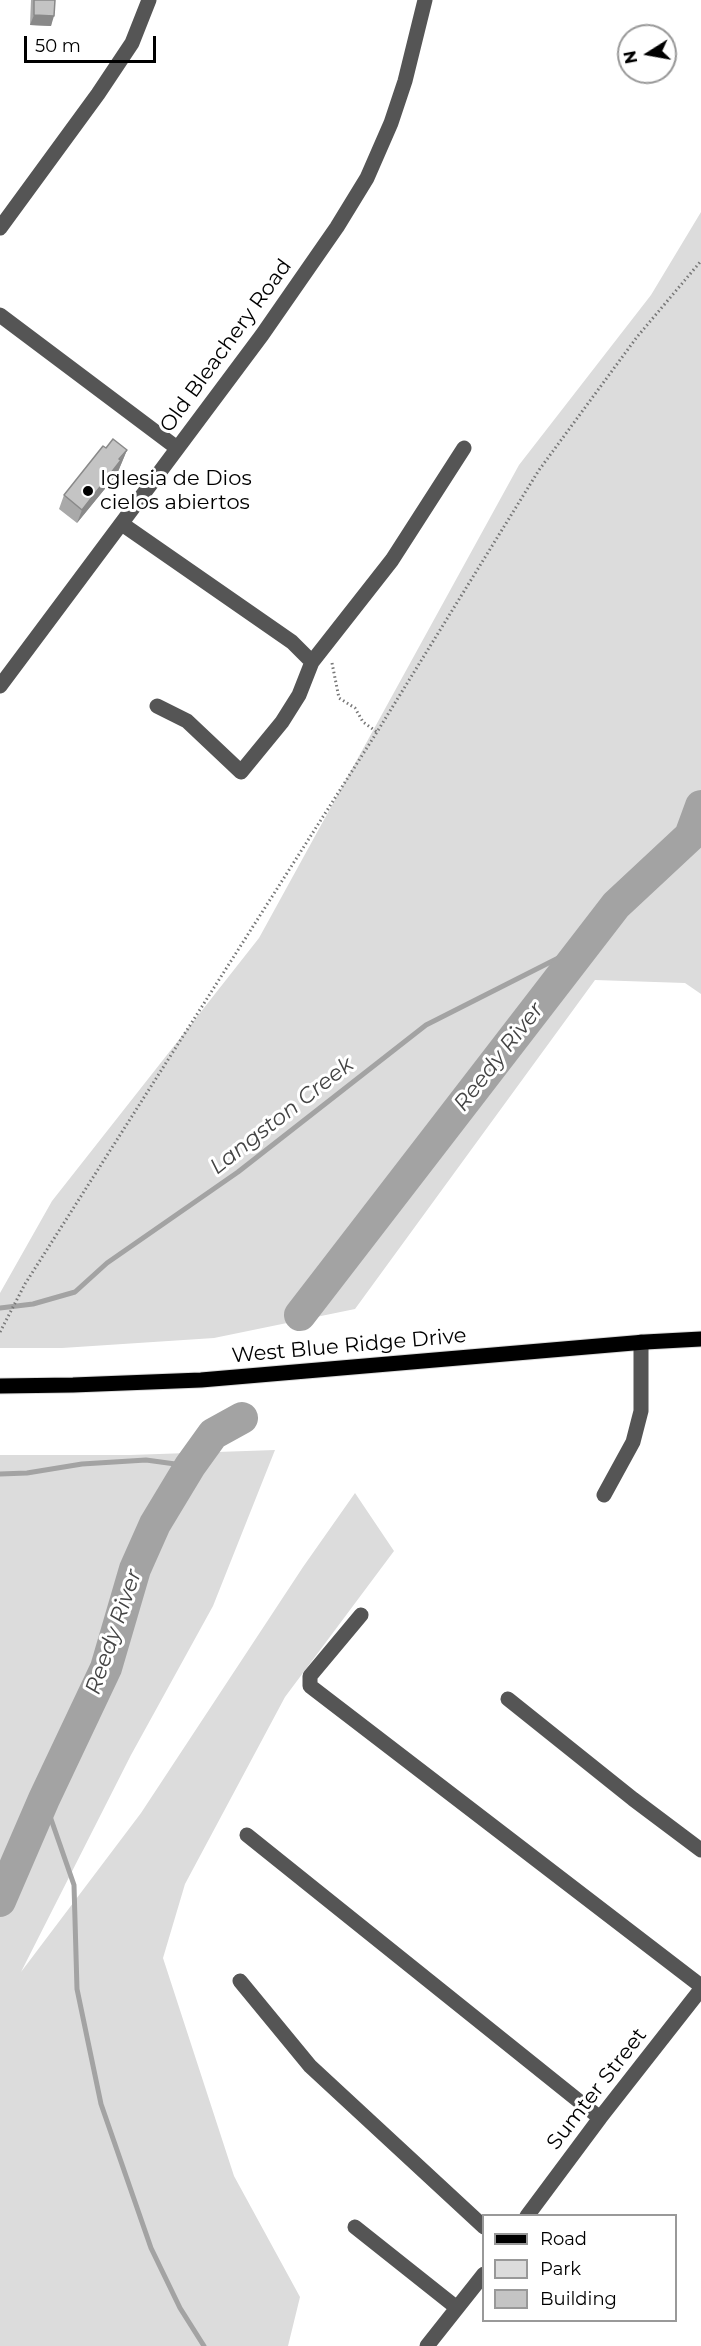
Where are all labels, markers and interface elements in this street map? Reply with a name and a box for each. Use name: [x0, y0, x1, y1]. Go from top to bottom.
scale bar: [27, 24, 159, 62]
north arrow: [617, 24, 677, 84]
text: 50 m: [35, 35, 81, 57]
text: N: [620, 49, 641, 65]
street label: Old Bleachery Road: [155, 255, 297, 437]
place label: Iglesia de Dios cielos abiertos: [100, 466, 252, 516]
marker: Iglesia de Dios cielos abiertos: [81, 484, 95, 498]
water label: Reedy River: [448, 997, 550, 1117]
water label: Langston Creek: [205, 1052, 359, 1180]
street label: West Blue Ridge Drive: [231, 1323, 467, 1369]
water label: Reedy River: [80, 1566, 148, 1698]
street label: Sumter Street: [542, 2023, 652, 2155]
legend: [482, 2214, 677, 2322]
text: Road: [540, 2228, 587, 2250]
text: Park: [540, 2258, 581, 2280]
text: Building: [540, 2288, 617, 2310]

